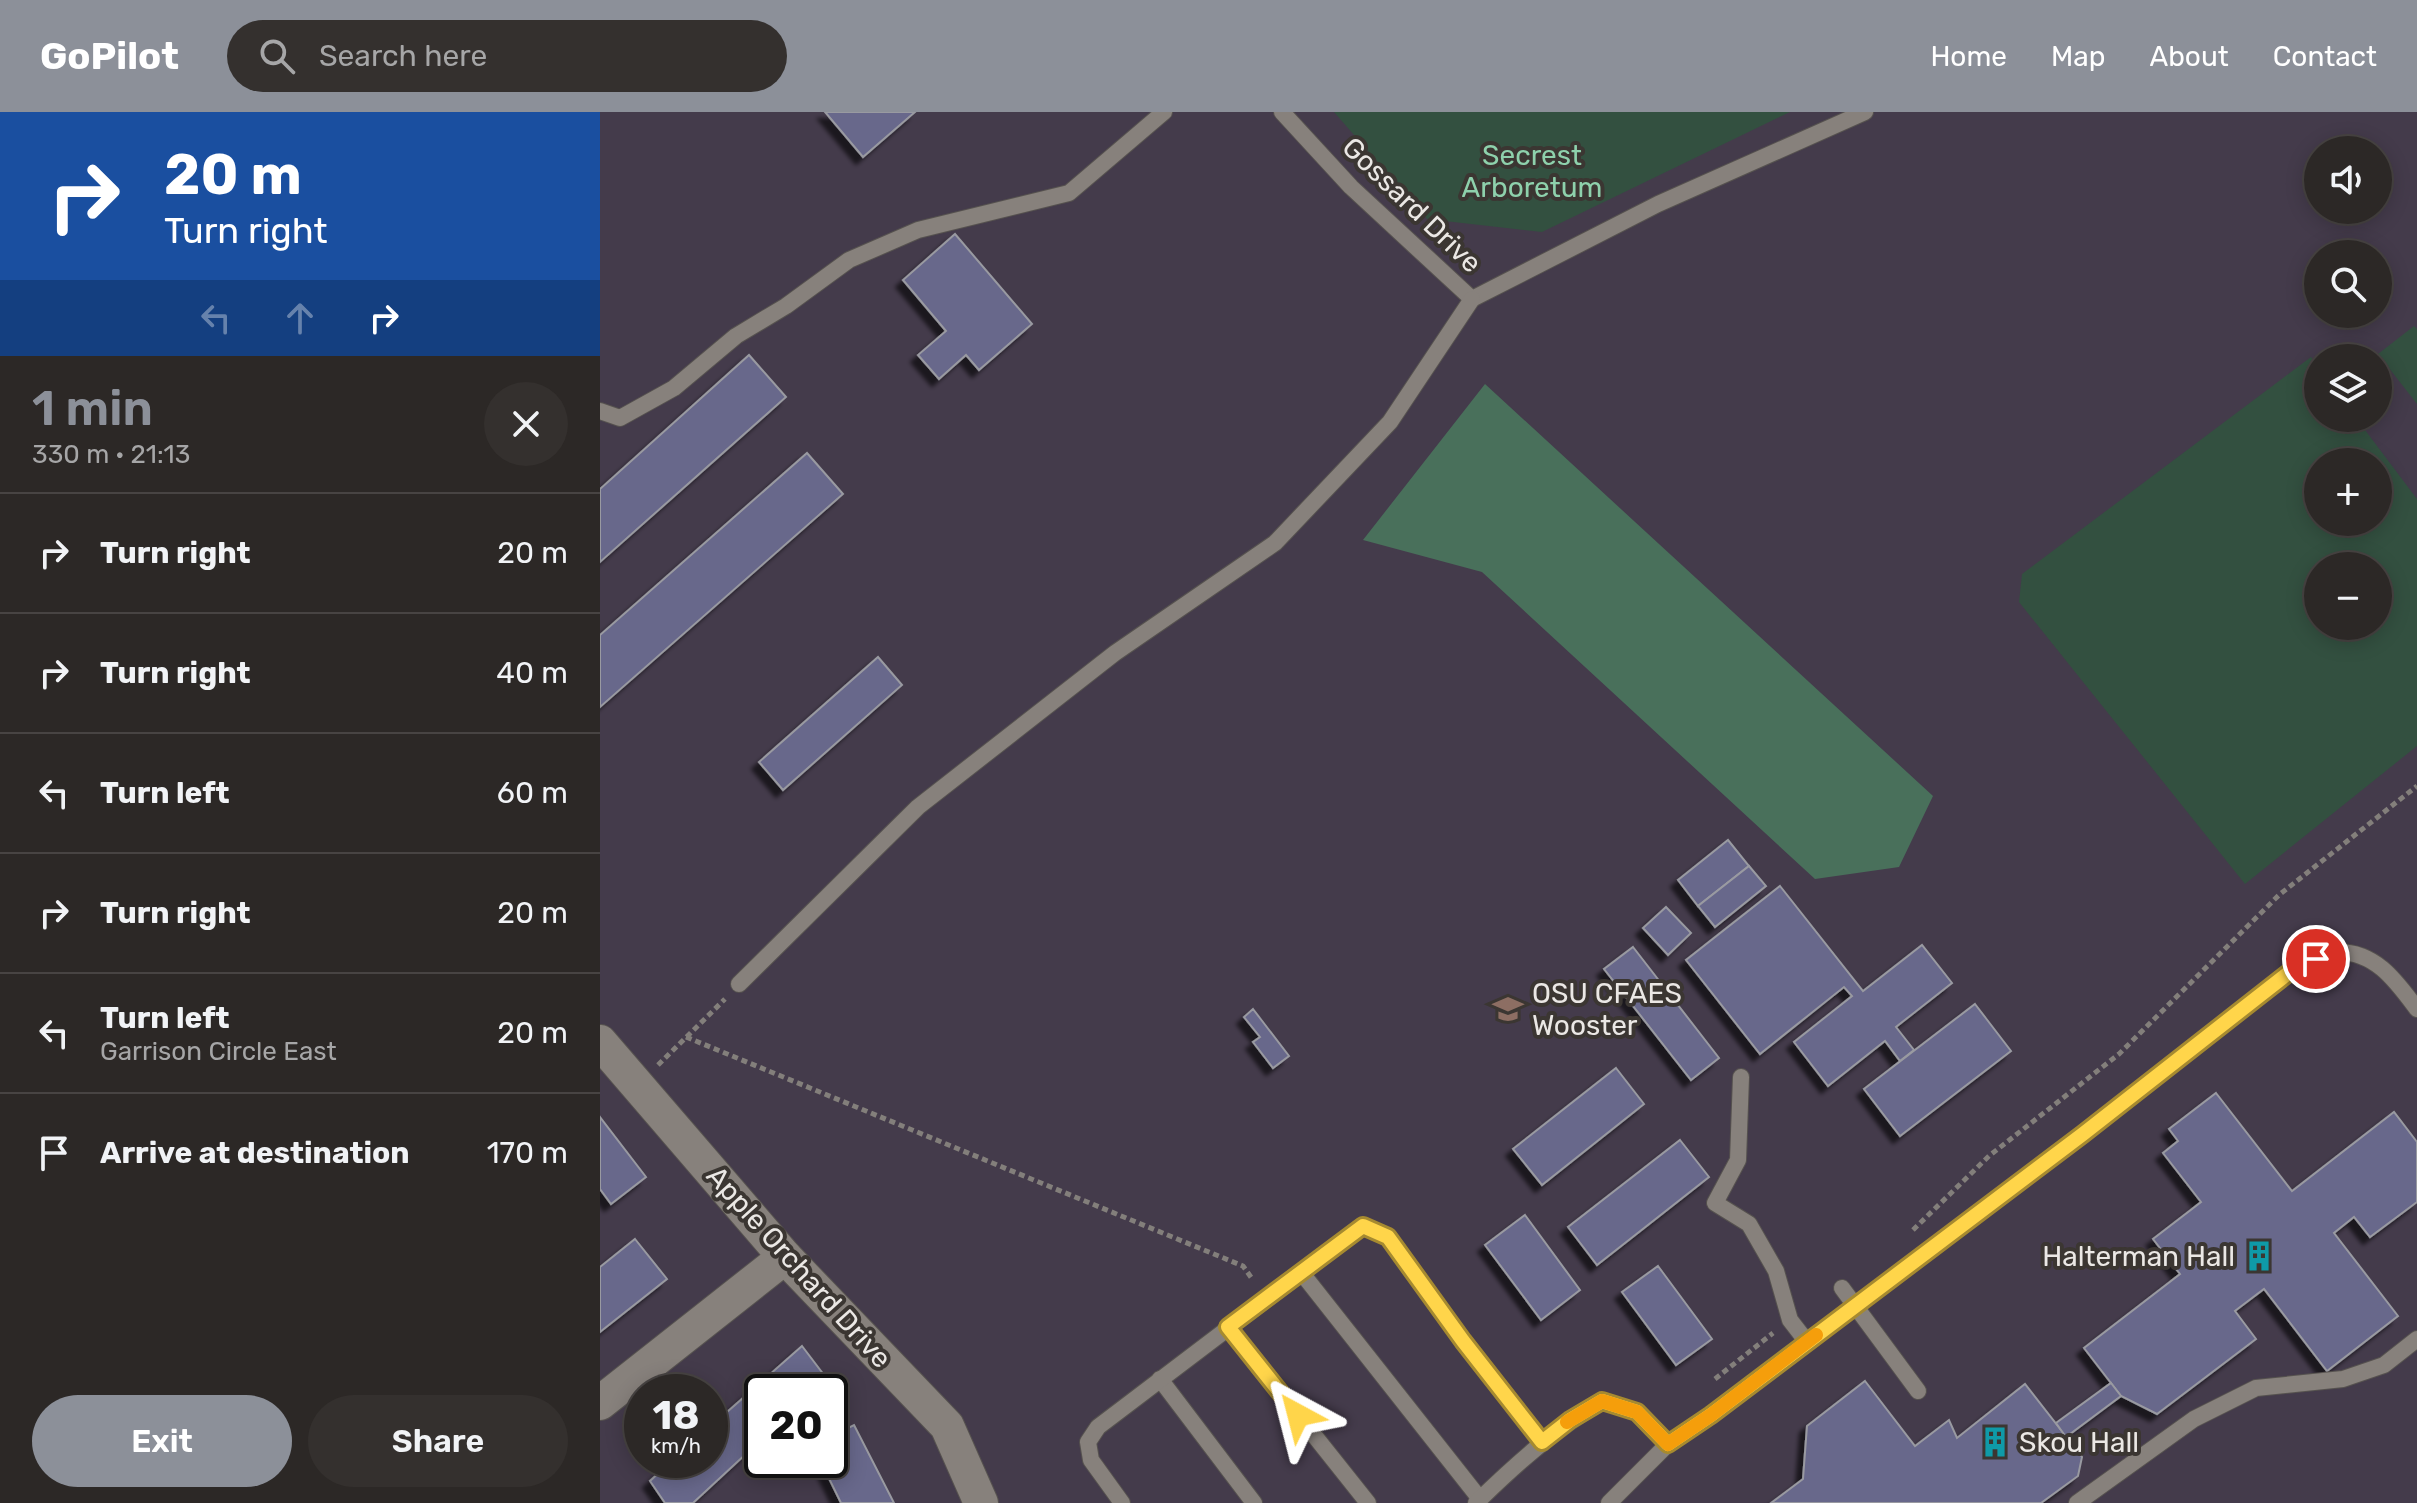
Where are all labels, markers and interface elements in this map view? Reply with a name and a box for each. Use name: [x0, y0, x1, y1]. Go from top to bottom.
search box: [227, 20, 787, 92]
text: GoPilot: [40, 33, 179, 79]
icon: search: [255, 34, 299, 78]
text: Search here: [319, 38, 487, 74]
text: Home: [1930, 40, 2007, 73]
text: Map: [2051, 40, 2105, 73]
text: About: [2149, 40, 2229, 73]
text: Contact: [2273, 40, 2377, 73]
street label: Gossard Drive: [1336, 130, 1488, 280]
map controls: [2304, 136, 2392, 640]
button: sound: [2304, 136, 2392, 224]
park label: Secrest Arboretum: [1462, 139, 1602, 204]
text: 20 m: [164, 142, 302, 208]
icon: right: [32, 144, 136, 248]
text: Turn right: [164, 209, 328, 252]
button: search: [2304, 240, 2392, 328]
icon: left: [194, 296, 238, 340]
icon: ahead: [278, 296, 322, 340]
icon: right: [362, 296, 406, 340]
button: layers: [2304, 344, 2392, 432]
text: 1 min: [32, 380, 153, 437]
button: close: [484, 382, 568, 466]
text: 330 m · 21:13: [32, 439, 190, 470]
button: +: [2304, 448, 2392, 536]
icon: right: [32, 531, 76, 575]
text: Turn right: [100, 535, 251, 571]
text: 20 m: [497, 535, 568, 571]
button: −: [2304, 552, 2392, 640]
icon: right: [32, 651, 76, 695]
text: Turn right: [100, 655, 251, 691]
text: 40 m: [496, 655, 568, 691]
icon: left: [32, 771, 76, 815]
text: Turn left: [100, 775, 230, 811]
text: 60 m: [497, 775, 568, 811]
icon: right: [32, 891, 76, 935]
text: Turn right: [100, 895, 251, 931]
text: 20 m: [497, 895, 568, 931]
pin: [2282, 925, 2350, 993]
icon: arrive: [2294, 937, 2338, 981]
place label: OSU CFAES Wooster: [1532, 977, 1682, 1042]
school or university icon: OSU CFAES Wooster: [1491, 992, 1525, 1026]
text: Turn left: [100, 1000, 230, 1036]
icon: left: [32, 1011, 76, 1055]
text: 20 m: [497, 1015, 568, 1051]
text: Garrison Circle East: [100, 1036, 337, 1067]
icon: arrive: [32, 1131, 76, 1175]
text: Arrive at destination: [100, 1135, 410, 1171]
text: 170 m: [487, 1135, 568, 1171]
street label: Apple Orchard Drive: [700, 1159, 898, 1375]
building icon: Halterman Hall: [2242, 1239, 2276, 1273]
place label: Halterman Hall: [2042, 1240, 2235, 1273]
position arrow: [1256, 1373, 1340, 1457]
speed limit sign: 20: [744, 1374, 848, 1478]
text: 18: [653, 1392, 699, 1439]
button: Exit: [32, 1395, 292, 1487]
button: Share: [308, 1395, 568, 1487]
building icon: Skou Hall: [1978, 1425, 2012, 1459]
place label: Skou Hall: [2019, 1426, 2139, 1459]
text: km/h: [651, 1434, 701, 1458]

